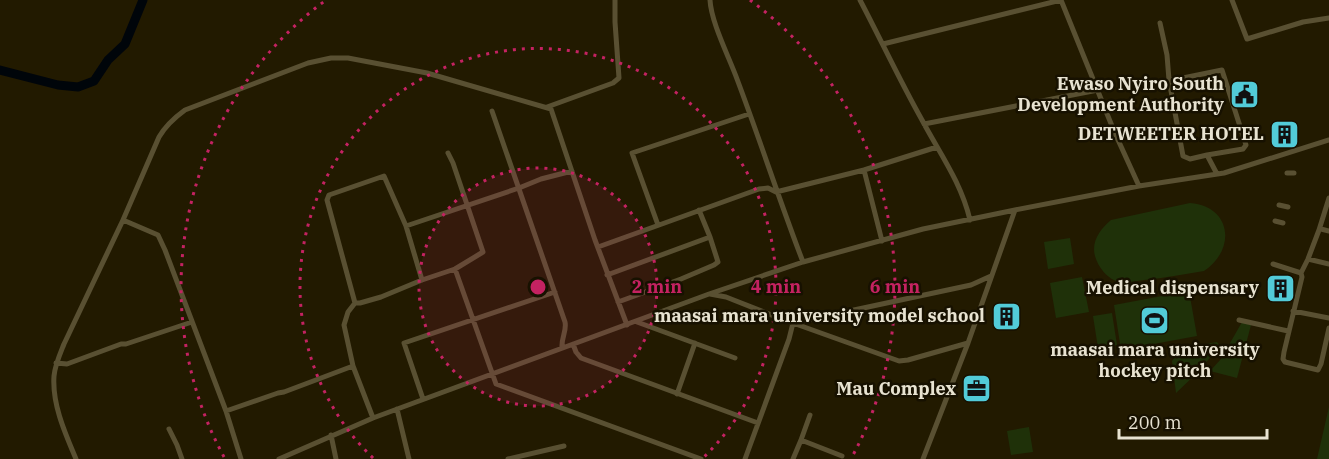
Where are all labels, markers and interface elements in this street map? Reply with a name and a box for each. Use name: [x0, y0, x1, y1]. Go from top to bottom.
place label: Ewaso Nyiro South Development Authority: [1017, 72, 1225, 116]
public building icon: Ewaso Nyiro South Development Authority: [1229, 78, 1261, 110]
building icon: DETWEETER HOTEL: [1269, 118, 1301, 150]
place label: DETWEETER HOTEL: [1078, 122, 1264, 145]
building icon: Medical dispensary: [1264, 272, 1296, 304]
text: 2 min: [632, 275, 682, 298]
text: 4 min: [751, 275, 801, 298]
text: 6 min: [870, 275, 920, 298]
place label: Medical dispensary: [1086, 276, 1260, 299]
centre of rings: [528, 277, 548, 297]
building icon: maasai mara university model school: [990, 300, 1022, 332]
place label: maasai mara university model school: [654, 304, 985, 327]
sports icon: maasai mara university hockey pitch: [1139, 305, 1171, 337]
place label: maasai mara university hockey pitch: [1050, 338, 1260, 382]
office icon: Mau Complex: [961, 373, 993, 405]
place label: Mau Complex: [836, 377, 956, 400]
scale bar: [1119, 402, 1268, 440]
text: 200 m: [1128, 411, 1182, 434]

